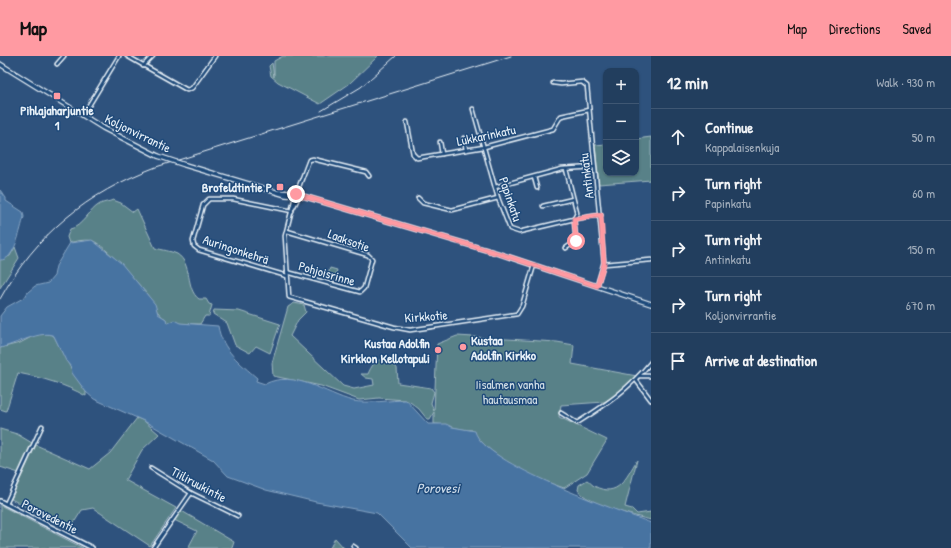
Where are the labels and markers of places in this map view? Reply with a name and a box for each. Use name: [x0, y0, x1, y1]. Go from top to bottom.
marker: Pihlajaharjuntie 1: [52, 91, 62, 101]
place label: Pihlajaharjuntie 1: [20, 101, 95, 134]
place label: Brofeldtintie P: [202, 178, 272, 196]
marker: Brofeldtintie P: [275, 182, 285, 192]
place label: Kustaa Adolfin Kirkko: [471, 331, 537, 364]
place label: Kustaa Adolfin Kirkkon Kellotapuli: [341, 334, 430, 368]
marker: Kustaa Adolfin Kirkko: [458, 342, 468, 352]
marker: Kustaa Adolfin Kirkkon Kellotapuli: [433, 345, 443, 355]

